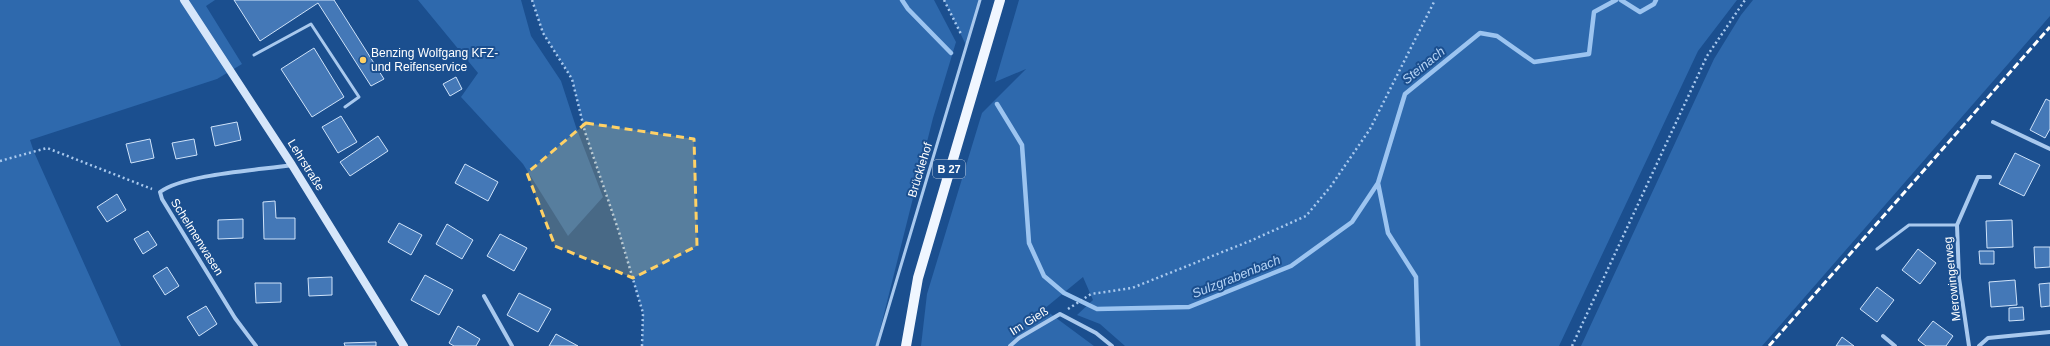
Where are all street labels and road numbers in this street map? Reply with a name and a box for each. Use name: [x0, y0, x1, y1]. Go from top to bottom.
street label: Lehrstraße: [285, 137, 327, 194]
street label: Brücklehof: [905, 140, 935, 199]
road number: B 27: [933, 160, 965, 178]
street label: Schelmenwasen: [168, 196, 226, 278]
street label: Merowingerweg: [1941, 236, 1963, 322]
street label: Im Gieß: [1007, 304, 1051, 338]

